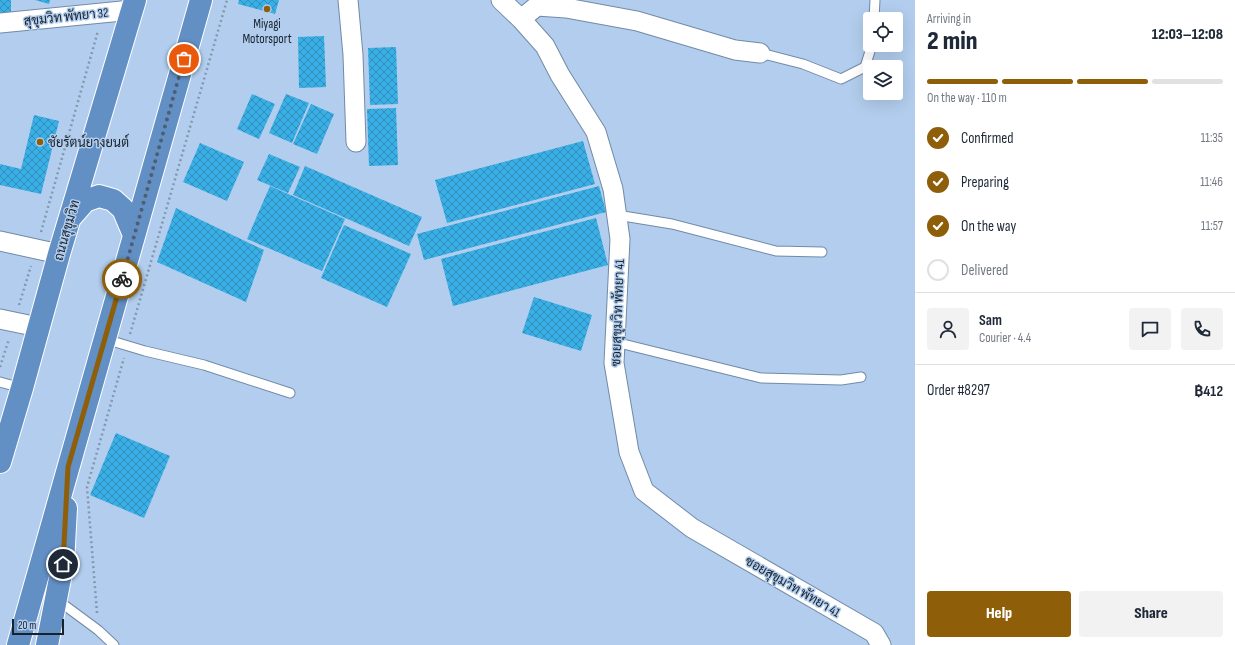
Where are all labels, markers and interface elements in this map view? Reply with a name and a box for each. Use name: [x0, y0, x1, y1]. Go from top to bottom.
street label: สุขุมวิท พัทยา 32: [23, 4, 109, 30]
marker: Miyagi Motorsport: [262, 4, 272, 14]
text: Arriving in: [927, 11, 971, 27]
map controls: [863, 12, 903, 100]
button: locate: [863, 12, 903, 52]
place label: Miyagi Motorsport: [242, 16, 292, 47]
text: 12:03–12:08: [1152, 25, 1223, 44]
text: 2 min: [927, 26, 977, 57]
pin: [167, 42, 201, 76]
icon: bag: [173, 48, 195, 70]
button: layers: [863, 60, 903, 100]
text: On the way · 110 m: [927, 90, 1007, 106]
icon: check: [927, 127, 949, 149]
text: Confirmed: [961, 129, 1014, 148]
text: 11:35: [1201, 130, 1223, 146]
place label: ชัยรัตน์ยางยนต์: [48, 133, 129, 151]
marker: ชัยรัตน์ยางยนต์: [35, 137, 45, 147]
icon: check: [927, 171, 949, 193]
text: Preparing: [961, 173, 1009, 192]
text: 11:46: [1200, 174, 1223, 190]
street label: ถนนสุขุมวิท: [50, 198, 84, 263]
icon: check: [927, 215, 949, 237]
text: On the way: [961, 217, 1016, 236]
text: 11:57: [1201, 218, 1223, 234]
courier: [102, 259, 142, 299]
street label: ซอยสุขุมวิท พัทยา 41: [607, 259, 629, 367]
text: Delivered: [961, 261, 1008, 280]
icon: bike: [111, 268, 133, 290]
button: person: [927, 308, 969, 350]
button: chat: [1129, 308, 1171, 350]
button: phone: [1181, 308, 1223, 350]
text: Sam: [979, 311, 1002, 330]
text: Courier · 4.4: [979, 330, 1031, 346]
text: Order #8297: [927, 381, 990, 400]
text: ฿412: [1194, 382, 1223, 401]
pin: [46, 547, 80, 581]
street label: ซอยสุขุมวิท พัทยา 41: [742, 552, 844, 622]
icon: home: [52, 553, 74, 575]
button: Help: [927, 591, 1071, 637]
button: Share: [1079, 591, 1223, 637]
scale bar: [12, 617, 64, 636]
text: 20 m: [18, 619, 36, 632]

